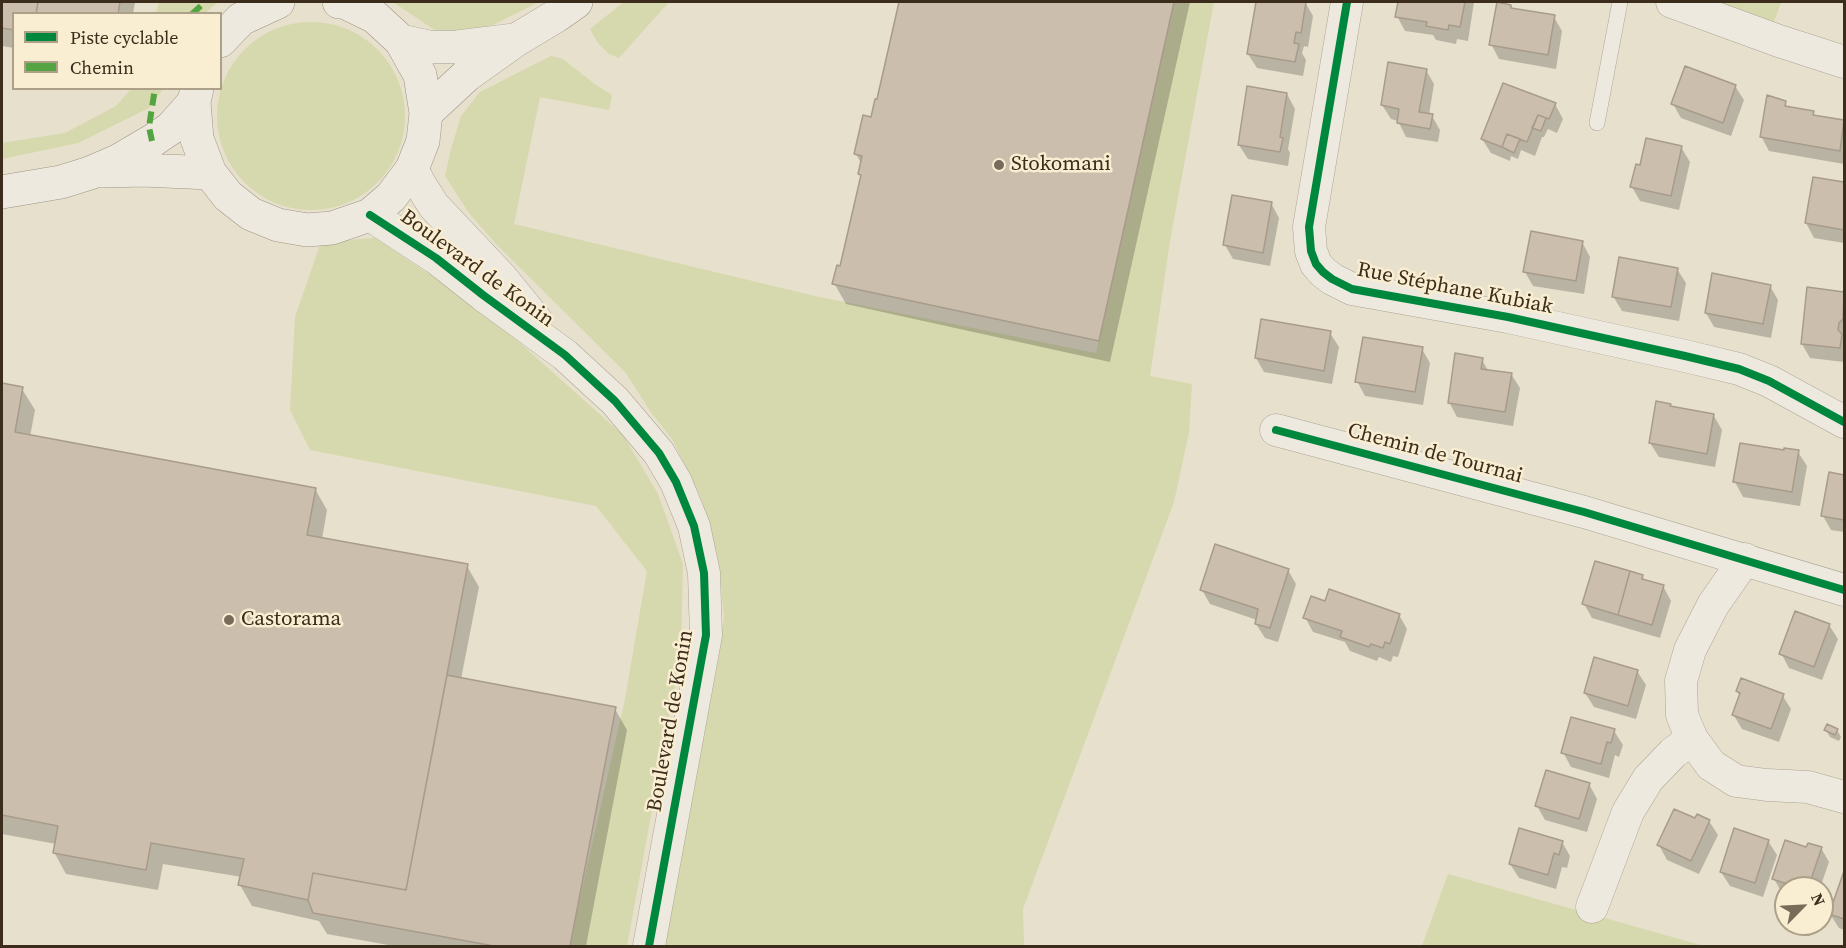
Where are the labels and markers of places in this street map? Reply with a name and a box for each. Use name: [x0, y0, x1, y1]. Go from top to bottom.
place label: Stokomani: [1011, 152, 1111, 178]
marker: Stokomani: [992, 158, 1006, 172]
place label: Castorama: [241, 607, 341, 633]
marker: Castorama: [222, 613, 236, 627]

